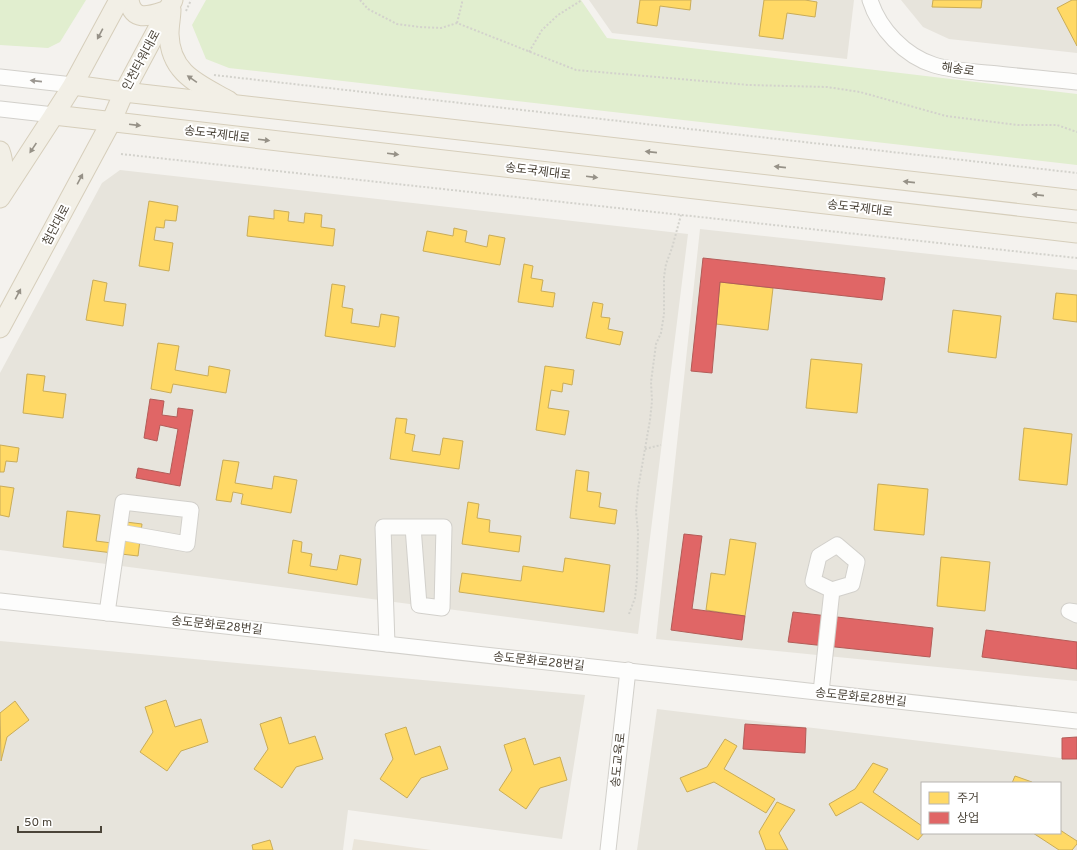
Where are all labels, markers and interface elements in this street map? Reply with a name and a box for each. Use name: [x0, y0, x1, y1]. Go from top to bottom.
street label: 인천타워대로: [119, 27, 164, 93]
one-way arrow: [97, 28, 103, 40]
street label: 해송로: [940, 60, 975, 80]
one-way arrow: [186, 75, 197, 83]
one-way arrow: [30, 78, 42, 84]
one-way arrow: [129, 121, 141, 128]
street label: 송도국제대로: [183, 123, 251, 147]
one-way arrow: [258, 136, 270, 143]
one-way arrow: [29, 143, 37, 153]
one-way arrow: [645, 149, 657, 155]
one-way arrow: [387, 151, 399, 158]
street label: 송도국제대로: [504, 160, 572, 184]
one-way arrow: [774, 164, 786, 170]
one-way arrow: [77, 174, 83, 185]
one-way arrow: [586, 174, 598, 181]
one-way arrow: [903, 178, 915, 185]
one-way arrow: [1032, 192, 1044, 199]
street label: 송도국제대로: [826, 197, 894, 221]
street label: 첨단대로: [39, 202, 74, 249]
one-way arrow: [15, 288, 22, 300]
street label: 송도문화로28번길: [170, 613, 263, 639]
street label: 송도문화로28번길: [492, 649, 585, 675]
street label: 송도문화로28번길: [814, 685, 907, 711]
street label: 송도교육로: [608, 732, 630, 788]
legend: [921, 782, 1061, 834]
text: 주거: [957, 791, 979, 807]
scale bar: [18, 808, 101, 834]
text: 상업: [957, 811, 979, 827]
text: 50 m: [24, 815, 52, 831]

